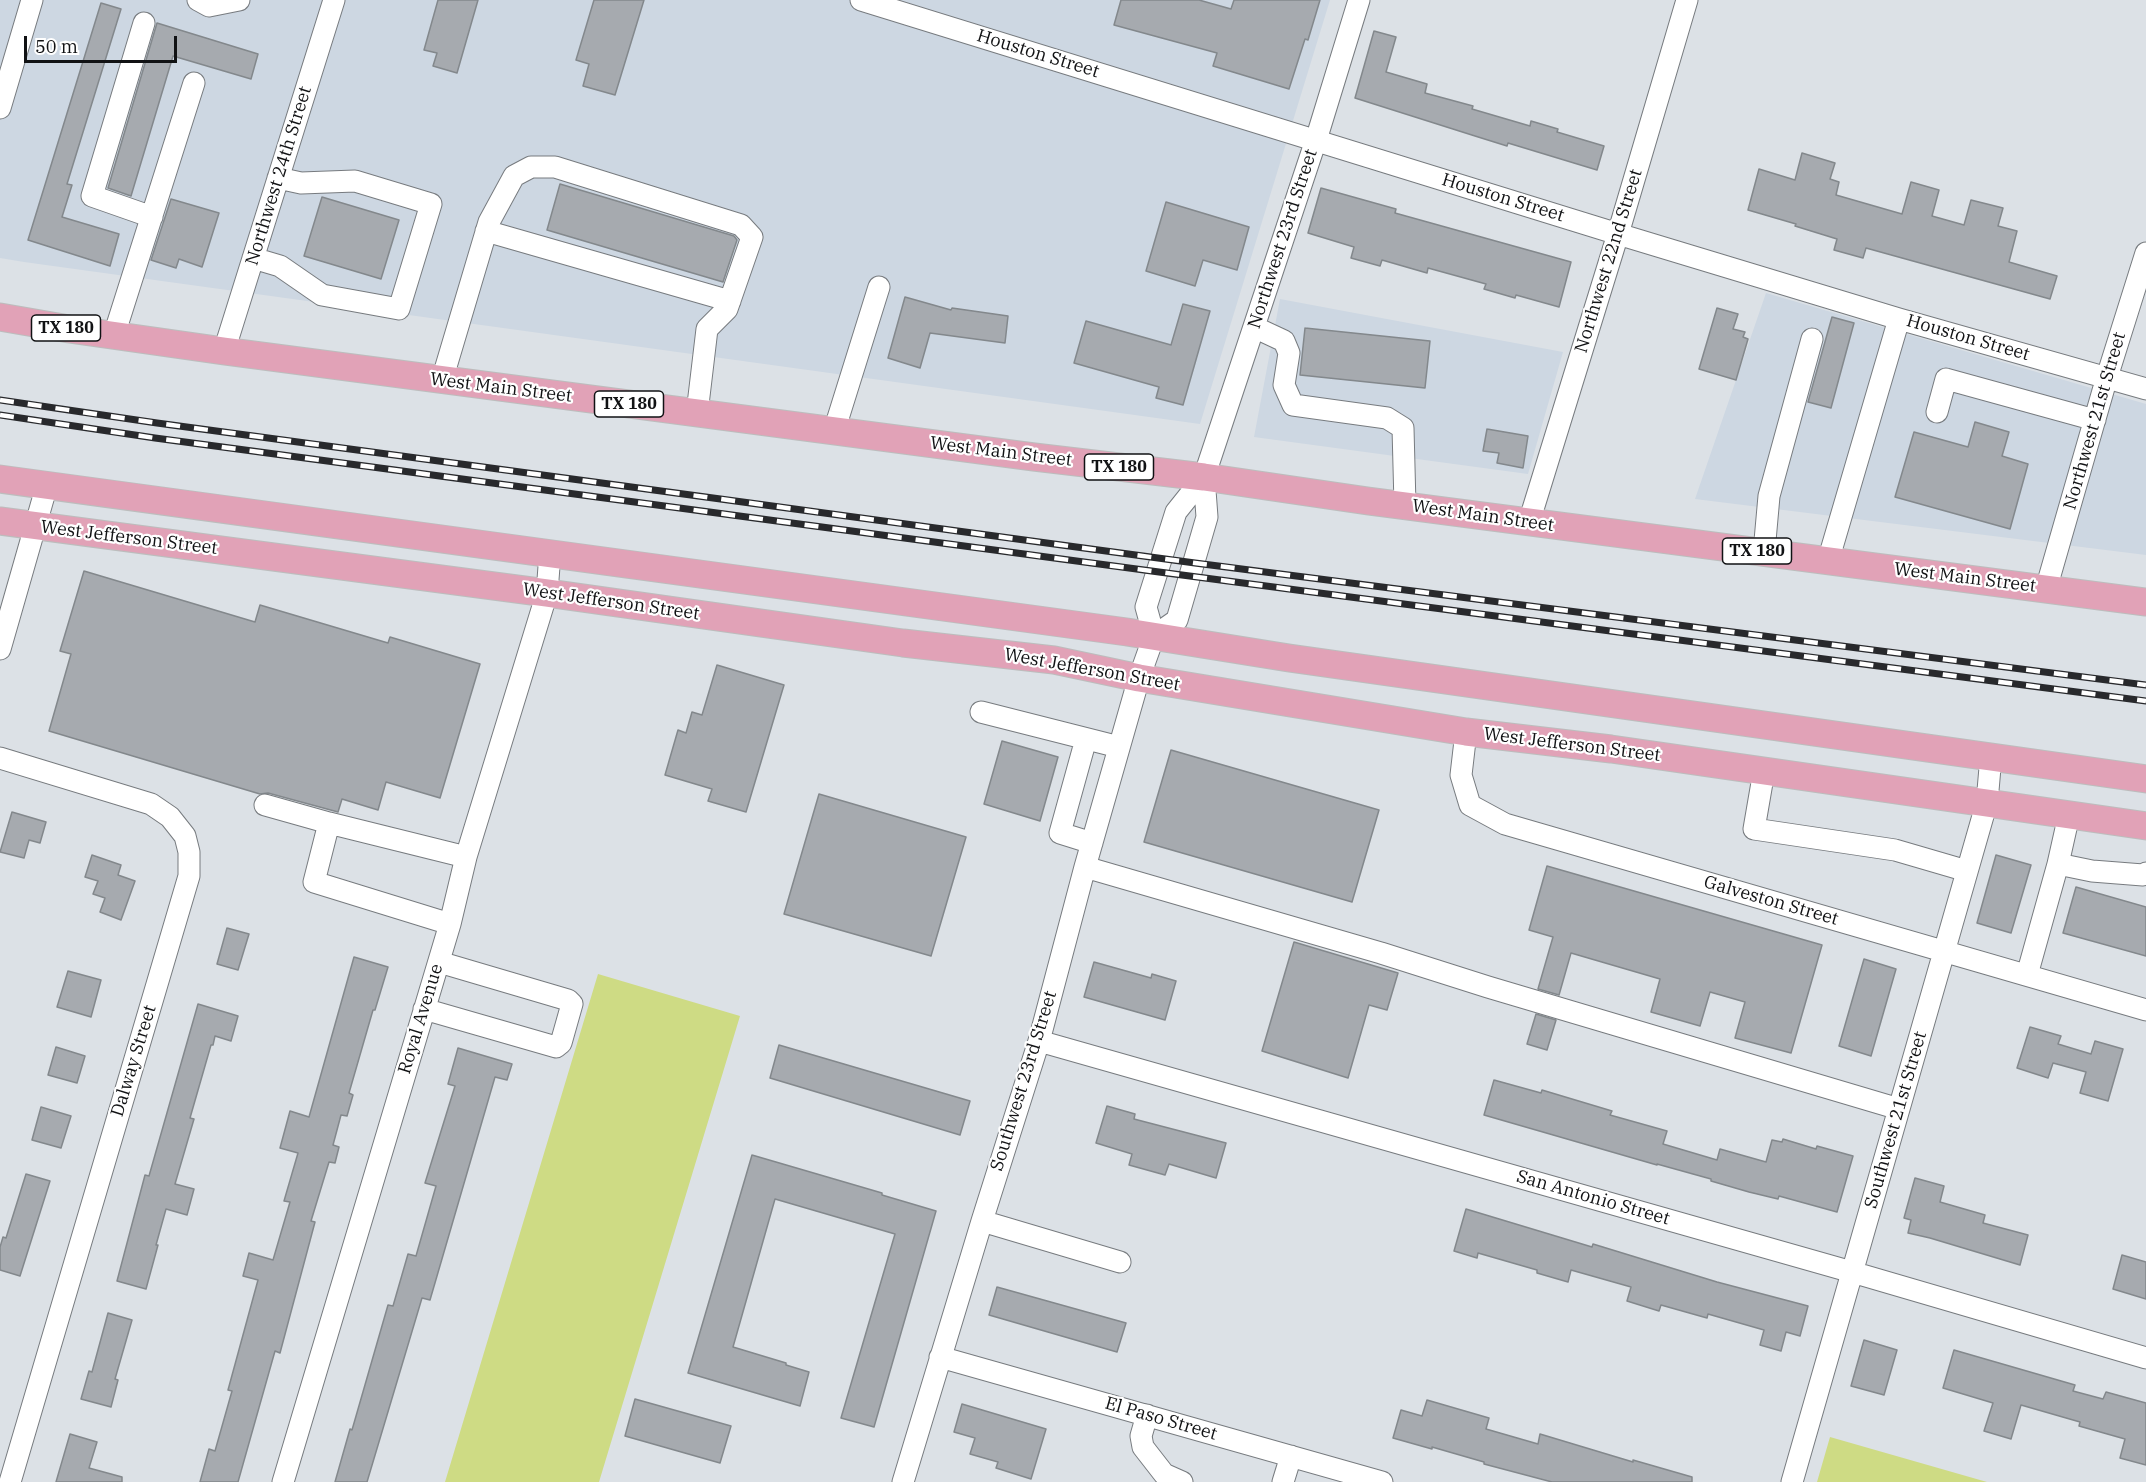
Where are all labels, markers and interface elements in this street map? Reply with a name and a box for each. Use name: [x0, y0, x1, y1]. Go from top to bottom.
scale bar: [27, 24, 180, 62]
street label: Houston Street: [974, 25, 1102, 83]
text: 50 m: [35, 35, 78, 58]
street label: Northwest 24th Street: [241, 84, 317, 268]
street label: Northwest 23rd Street: [1244, 146, 1322, 332]
street label: Northwest 22nd Street: [1571, 166, 1647, 356]
street label: Houston Street: [1439, 169, 1567, 227]
street label: Houston Street: [1904, 310, 2032, 366]
road number: TX 180: [32, 315, 100, 341]
street label: Northwest 21st Street: [2059, 330, 2131, 512]
street label: West Main Street: [429, 369, 573, 407]
road number: TX 180: [594, 391, 664, 417]
street label: West Main Street: [929, 433, 1073, 471]
road number: TX 180: [1084, 454, 1154, 480]
street label: West Main Street: [1411, 495, 1555, 537]
street label: West Jefferson Street: [39, 516, 219, 560]
road number: TX 180: [1722, 538, 1792, 564]
street label: West Main Street: [1893, 559, 2037, 597]
street label: West Jefferson Street: [521, 579, 701, 625]
street label: West Jefferson Street: [1002, 644, 1182, 696]
street label: West Jefferson Street: [1482, 723, 1662, 767]
street label: Galveston Street: [1701, 871, 1841, 931]
street label: Royal Avenue: [394, 961, 448, 1077]
street label: Southwest 23rd Street: [986, 988, 1062, 1174]
street label: Dalway Street: [107, 1002, 161, 1120]
street label: Southwest 21st Street: [1860, 1029, 1932, 1211]
street label: San Antonio Street: [1514, 1166, 1672, 1230]
street label: El Paso Street: [1102, 1393, 1220, 1445]

